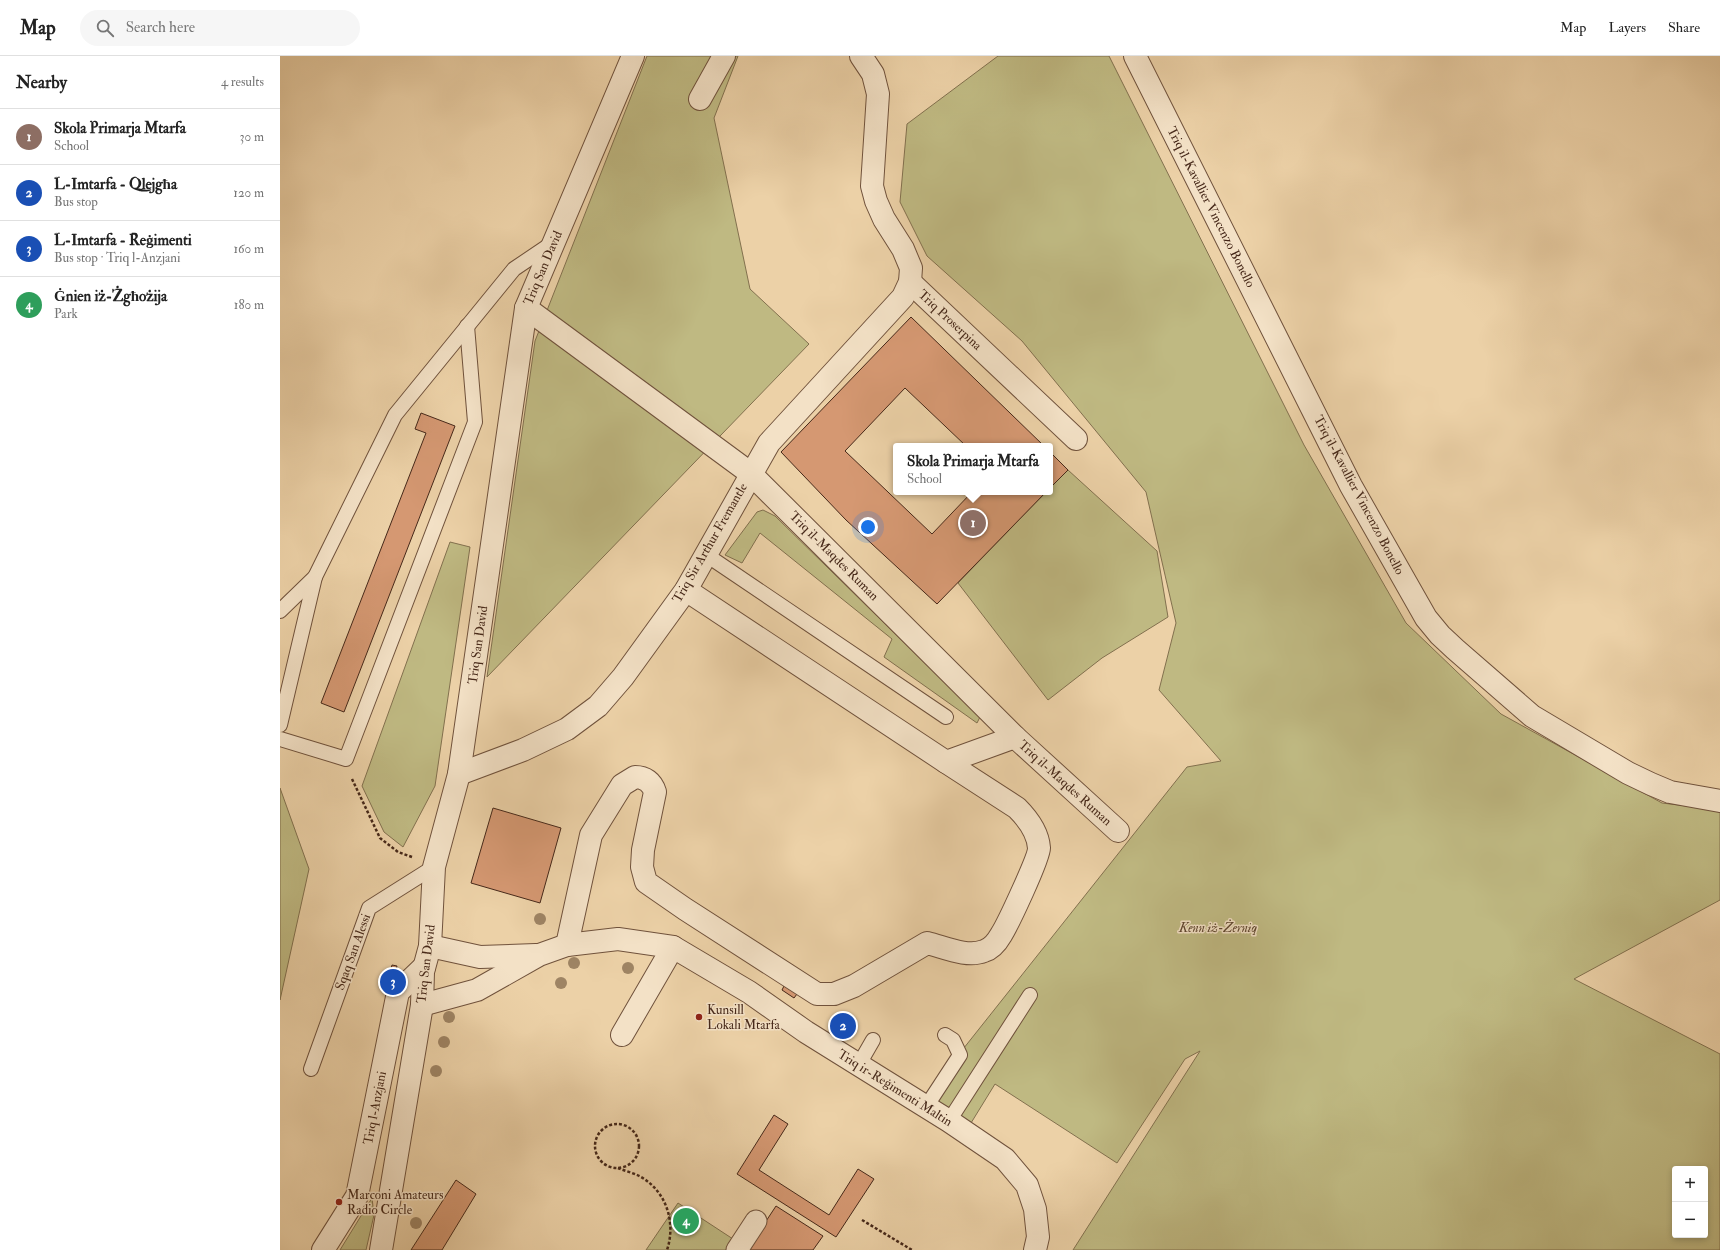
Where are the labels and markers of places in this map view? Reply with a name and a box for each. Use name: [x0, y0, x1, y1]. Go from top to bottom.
pin: 1: [960, 508, 986, 538]
pin: 3: [380, 967, 406, 997]
place label: Kunsill Lokali Mtarfa: [707, 1002, 781, 1033]
pin: 2: [830, 1011, 856, 1041]
marker: Kunsill Lokali Mtarfa: [694, 1012, 704, 1022]
place label: Marconi Amateurs Radio Circle: [347, 1187, 444, 1218]
marker: Marconi Amateurs Radio Circle: [334, 1197, 344, 1207]
pin: 4: [673, 1206, 699, 1236]

